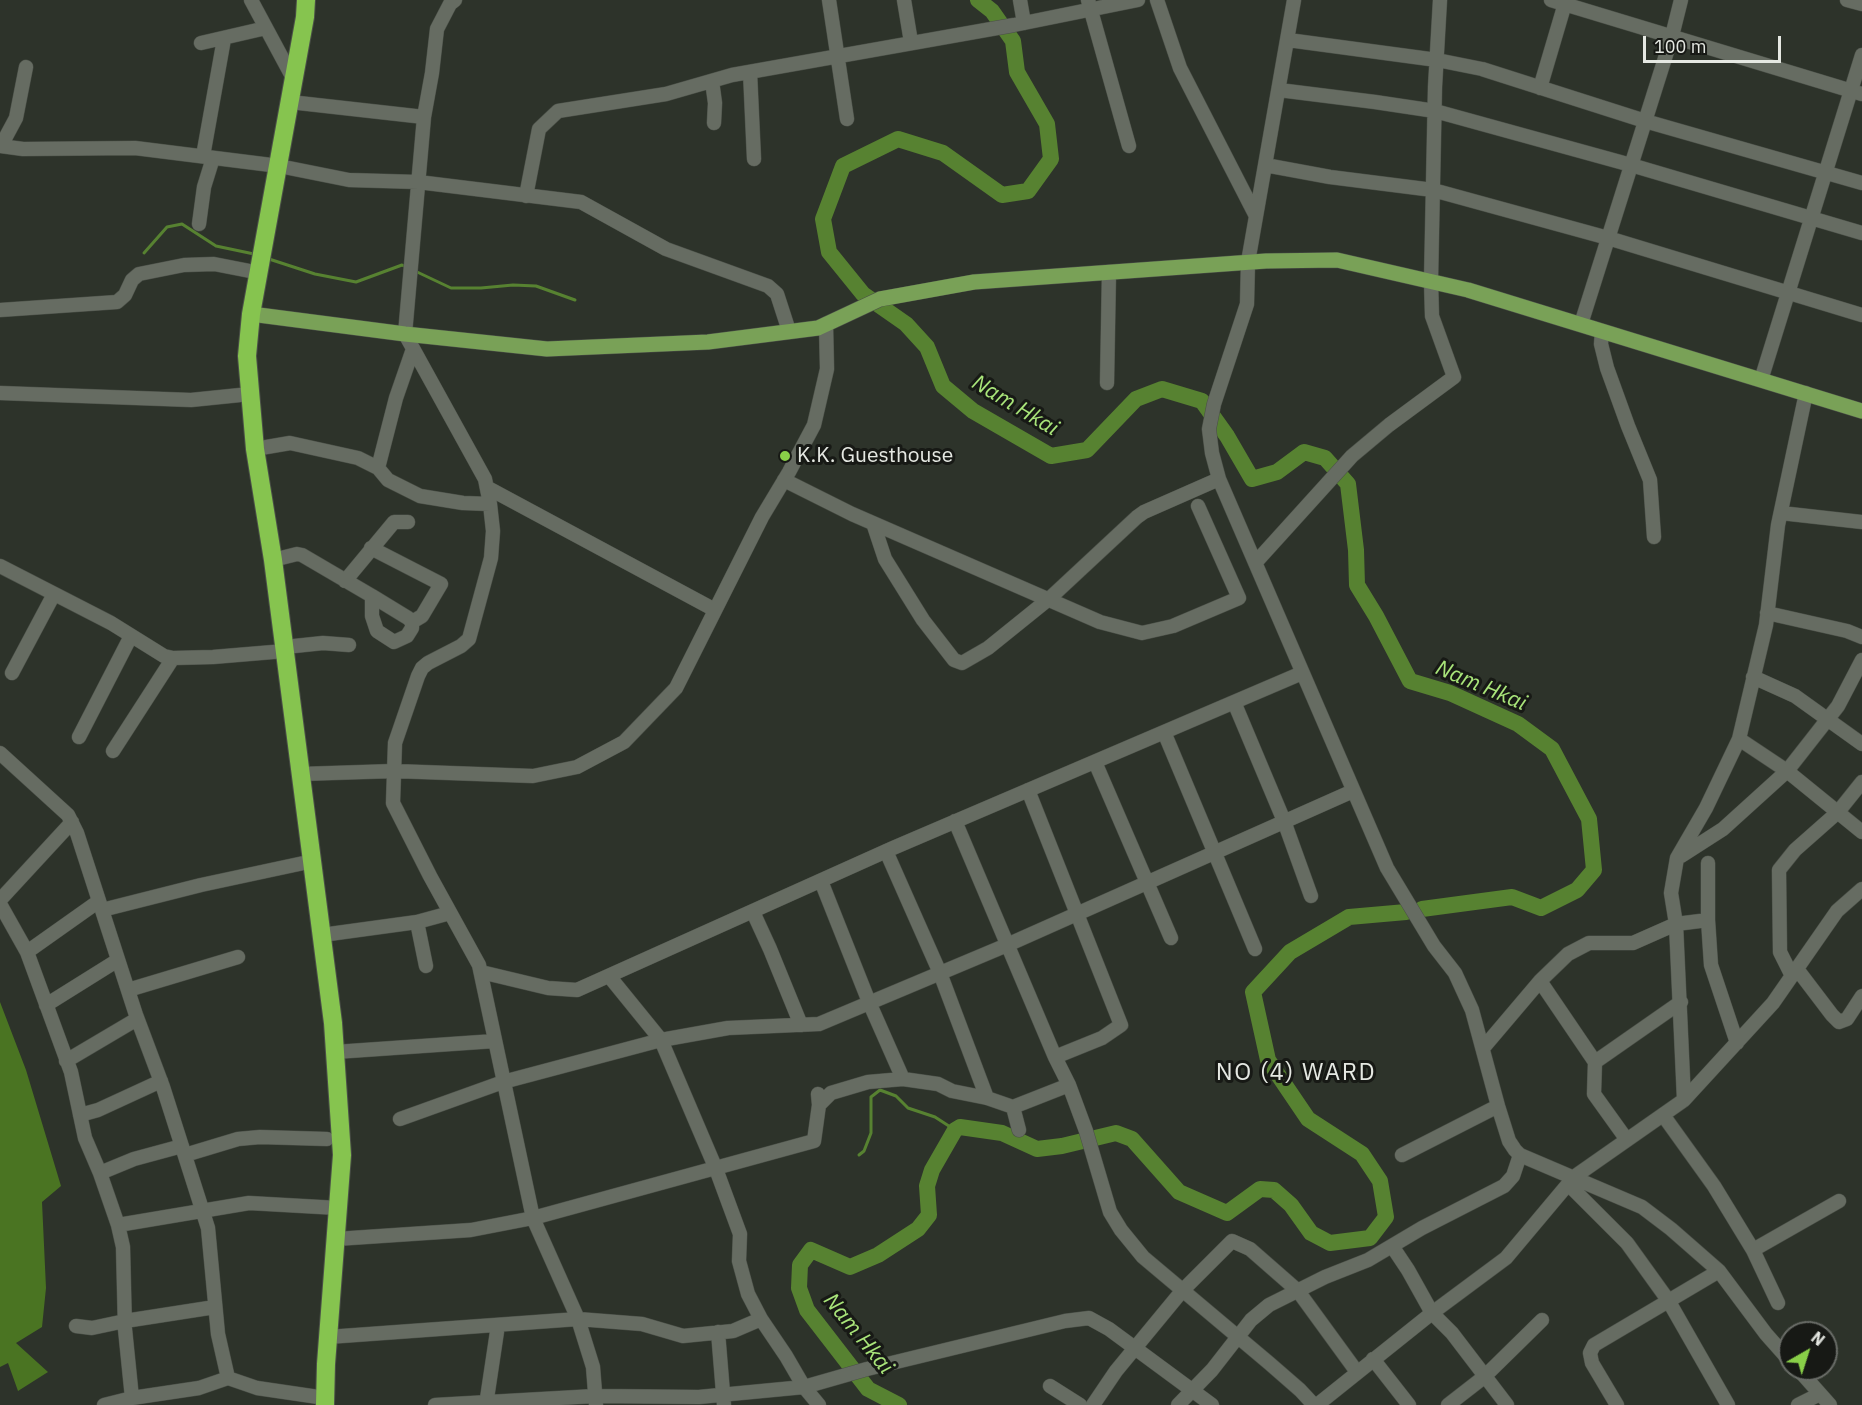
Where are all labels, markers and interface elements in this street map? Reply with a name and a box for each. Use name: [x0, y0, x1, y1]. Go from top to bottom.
scale bar: [1646, 24, 1784, 62]
text: 100 m: [1654, 35, 1706, 58]
water label: Nam Hkai: [967, 370, 1063, 442]
place label: K.K. Guesthouse: [797, 443, 953, 469]
marker: K.K. Guesthouse: [778, 449, 792, 463]
water label: Nam Hkai: [1431, 655, 1531, 717]
district label: NO (4) WARD: [1216, 1059, 1376, 1087]
water label: Nam Hkai: [817, 1288, 899, 1380]
north arrow: [1778, 1321, 1838, 1381]
text: N: [1807, 1327, 1829, 1350]

